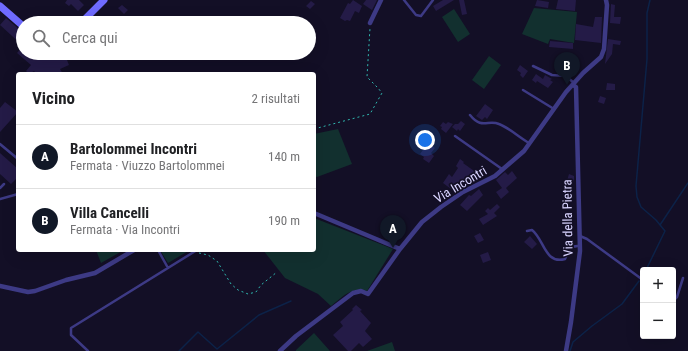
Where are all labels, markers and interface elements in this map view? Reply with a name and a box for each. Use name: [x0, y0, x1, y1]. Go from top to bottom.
search box: [16, 16, 316, 60]
icon: search: [30, 27, 52, 49]
text: Cerca qui: [62, 29, 118, 47]
pin: B: [554, 52, 580, 85]
text: Vicino: [32, 88, 75, 108]
text: 2 risultati: [252, 91, 300, 106]
your location: [415, 130, 435, 150]
text: Bartolommei Incontri: [70, 140, 197, 158]
text: A: [41, 149, 49, 164]
text: 140 m: [268, 149, 300, 164]
text: Fermata · Viuzzo Bartolommei: [70, 158, 225, 173]
street label: Via Incontri: [431, 163, 489, 206]
street label: Via della Pietra: [559, 179, 576, 257]
text: Villa Cancelli: [70, 204, 149, 222]
text: B: [41, 213, 49, 228]
text: 190 m: [268, 213, 300, 228]
pin: A: [380, 215, 406, 248]
text: Fermata · Via Incontri: [70, 222, 180, 237]
map controls: [640, 267, 676, 339]
button: +: [640, 267, 676, 303]
button: −: [640, 303, 676, 339]

